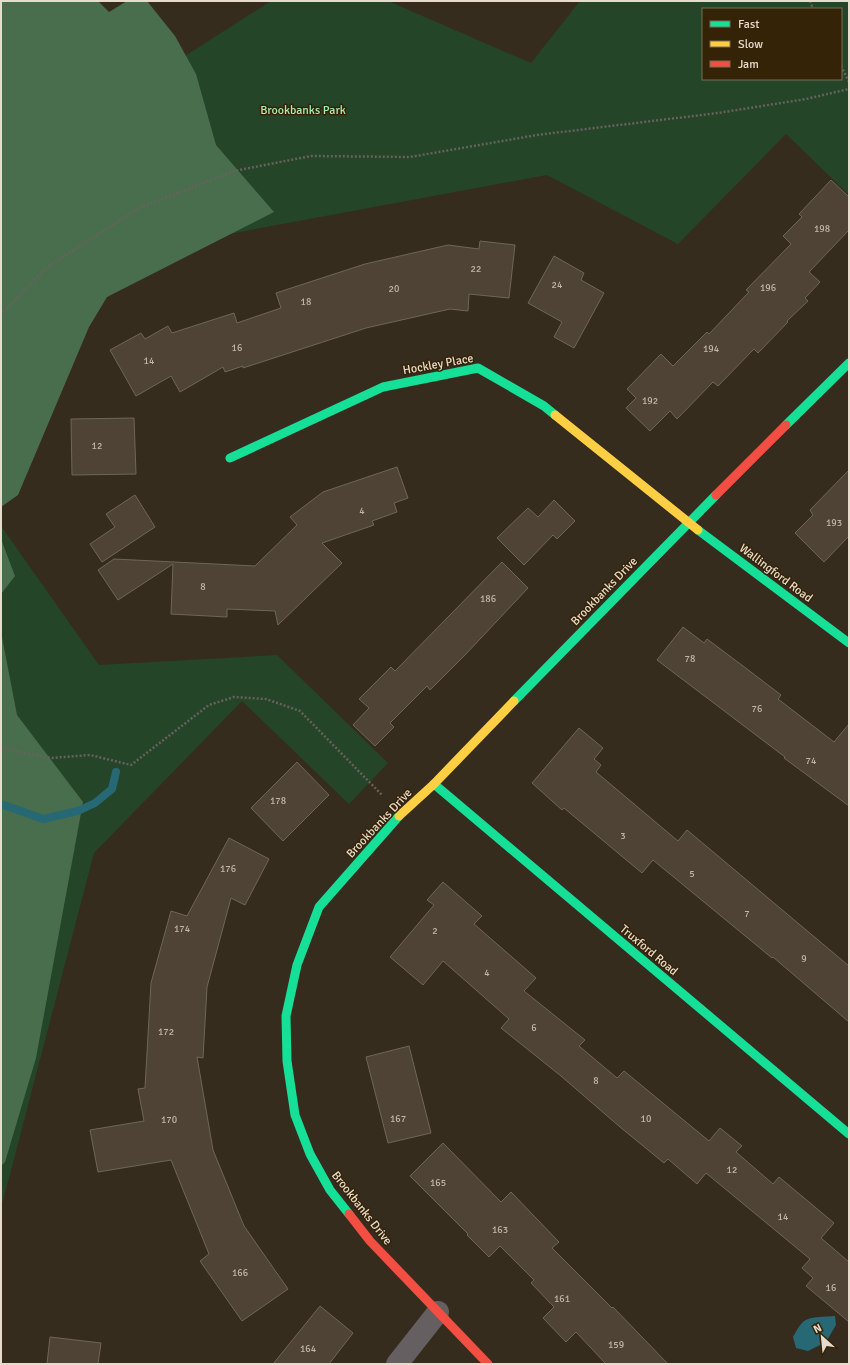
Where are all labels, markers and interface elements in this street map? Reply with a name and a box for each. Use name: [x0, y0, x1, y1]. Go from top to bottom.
legend: [702, 8, 842, 80]
text: Fast: [738, 17, 759, 32]
text: Slow: [738, 37, 763, 52]
text: Jam: [738, 57, 759, 72]
park label: Brookbanks Park: [260, 103, 346, 118]
house number: 198: [814, 223, 830, 235]
house number: 22: [471, 263, 481, 275]
house number: 24: [552, 279, 563, 291]
house number: 196: [760, 282, 776, 294]
house number: 20: [389, 283, 399, 295]
house number: 18: [301, 296, 311, 308]
house number: 16: [232, 342, 242, 354]
house number: 194: [703, 343, 720, 355]
street label: Hockley Place: [402, 351, 475, 378]
house number: 14: [144, 355, 155, 367]
house number: 192: [642, 395, 658, 407]
house number: 12: [92, 440, 102, 452]
house number: 4: [359, 505, 365, 517]
house number: 193: [826, 517, 842, 529]
street label: Wallingford Road: [736, 541, 815, 606]
street label: Brookbanks Drive: [568, 554, 641, 629]
house number: 8: [200, 581, 206, 593]
house number: 186: [480, 593, 496, 605]
house number: 78: [685, 653, 695, 665]
house number: 76: [752, 703, 762, 715]
house number: 74: [806, 755, 817, 767]
street label: Brookbanks Drive: [343, 786, 415, 861]
house number: 178: [270, 795, 286, 807]
house number: 3: [620, 830, 626, 842]
house number: 176: [220, 863, 236, 875]
house number: 5: [689, 868, 695, 880]
house number: 7: [744, 908, 750, 920]
street label: Truxford Road: [617, 922, 681, 979]
house number: 174: [174, 923, 191, 935]
house number: 2: [432, 925, 438, 937]
house number: 9: [801, 953, 807, 965]
house number: 4: [484, 967, 490, 979]
house number: 6: [531, 1022, 537, 1034]
house number: 172: [158, 1026, 174, 1038]
house number: 8: [593, 1075, 599, 1087]
house number: 167: [390, 1113, 406, 1125]
house number: 10: [641, 1113, 651, 1125]
house number: 170: [161, 1114, 177, 1126]
house number: 12: [727, 1164, 737, 1176]
street label: Brookbanks Drive: [328, 1168, 395, 1248]
house number: 165: [430, 1177, 446, 1189]
house number: 14: [778, 1211, 789, 1223]
house number: 163: [492, 1224, 508, 1236]
house number: 166: [232, 1267, 248, 1279]
house number: 16: [826, 1282, 836, 1294]
house number: 161: [554, 1293, 570, 1305]
north arrow: [802, 1317, 842, 1357]
text: N: [811, 1321, 824, 1336]
house number: 159: [608, 1339, 624, 1351]
house number: 164: [300, 1343, 317, 1355]

